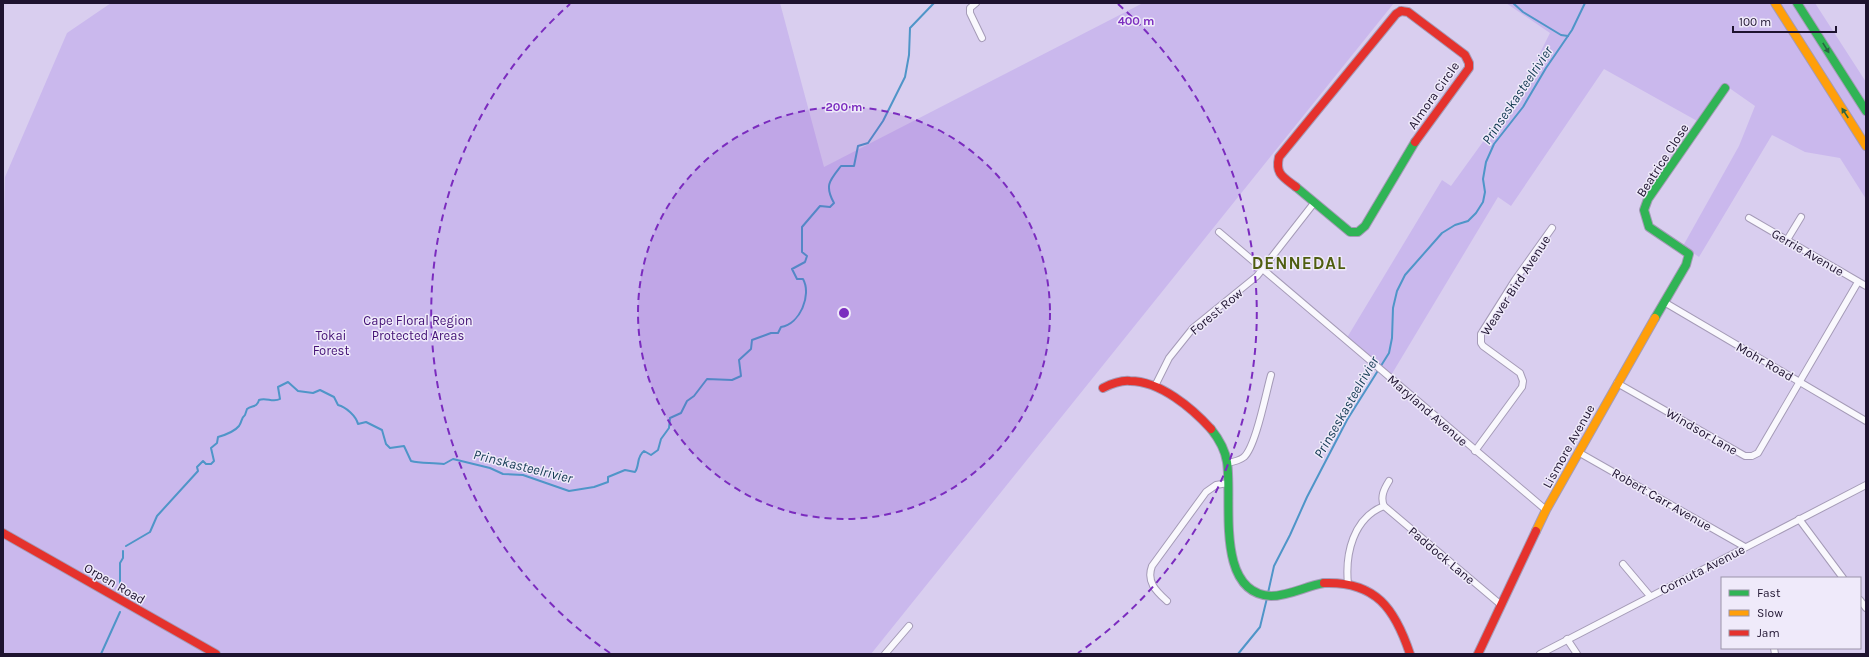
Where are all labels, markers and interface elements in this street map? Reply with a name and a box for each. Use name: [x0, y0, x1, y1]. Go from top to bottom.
scale bar: [1733, 8, 1836, 34]
text: 400 m: [1118, 14, 1154, 28]
text: 100 m: [1739, 15, 1771, 29]
water label: Prinseskasteelrivier: [1478, 42, 1557, 148]
one-way arrow: [1822, 43, 1830, 53]
street label: Almora Circle: [1405, 58, 1462, 132]
text: 200 m: [826, 100, 862, 114]
one-way arrow: [1841, 108, 1849, 118]
street label: Beatrice Close: [1633, 121, 1692, 200]
street label: Gerrie Avenue: [1769, 226, 1847, 279]
street label: Weaver Bird Avenue: [1477, 232, 1554, 338]
district label: DENNEDAL: [1252, 253, 1346, 273]
street label: Forest Row: [1187, 285, 1246, 338]
centre of rings: [837, 306, 851, 320]
park label: Cape Floral Region Protected Areas: [363, 313, 473, 343]
park label: Tokai Forest: [313, 328, 349, 358]
street label: Mohr Road: [1733, 339, 1796, 384]
water label: Prinseskasteelrivier: [1310, 352, 1383, 461]
street label: Maryland Avenue: [1385, 372, 1471, 449]
street label: Lismore Avenue: [1539, 402, 1598, 491]
street label: Windsor Lane: [1663, 405, 1741, 458]
water label: Prinskasteelrivier: [471, 446, 575, 487]
street label: Robert Carr Avenue: [1609, 465, 1715, 534]
street label: Paddock Lane: [1406, 523, 1478, 588]
street label: Cornuta Avenue: [1657, 541, 1748, 597]
street label: Orpen Road: [81, 560, 148, 607]
legend: [1721, 577, 1861, 649]
text: Fast: [1757, 586, 1781, 600]
text: Slow: [1757, 606, 1783, 620]
text: Jam: [1757, 626, 1780, 640]

